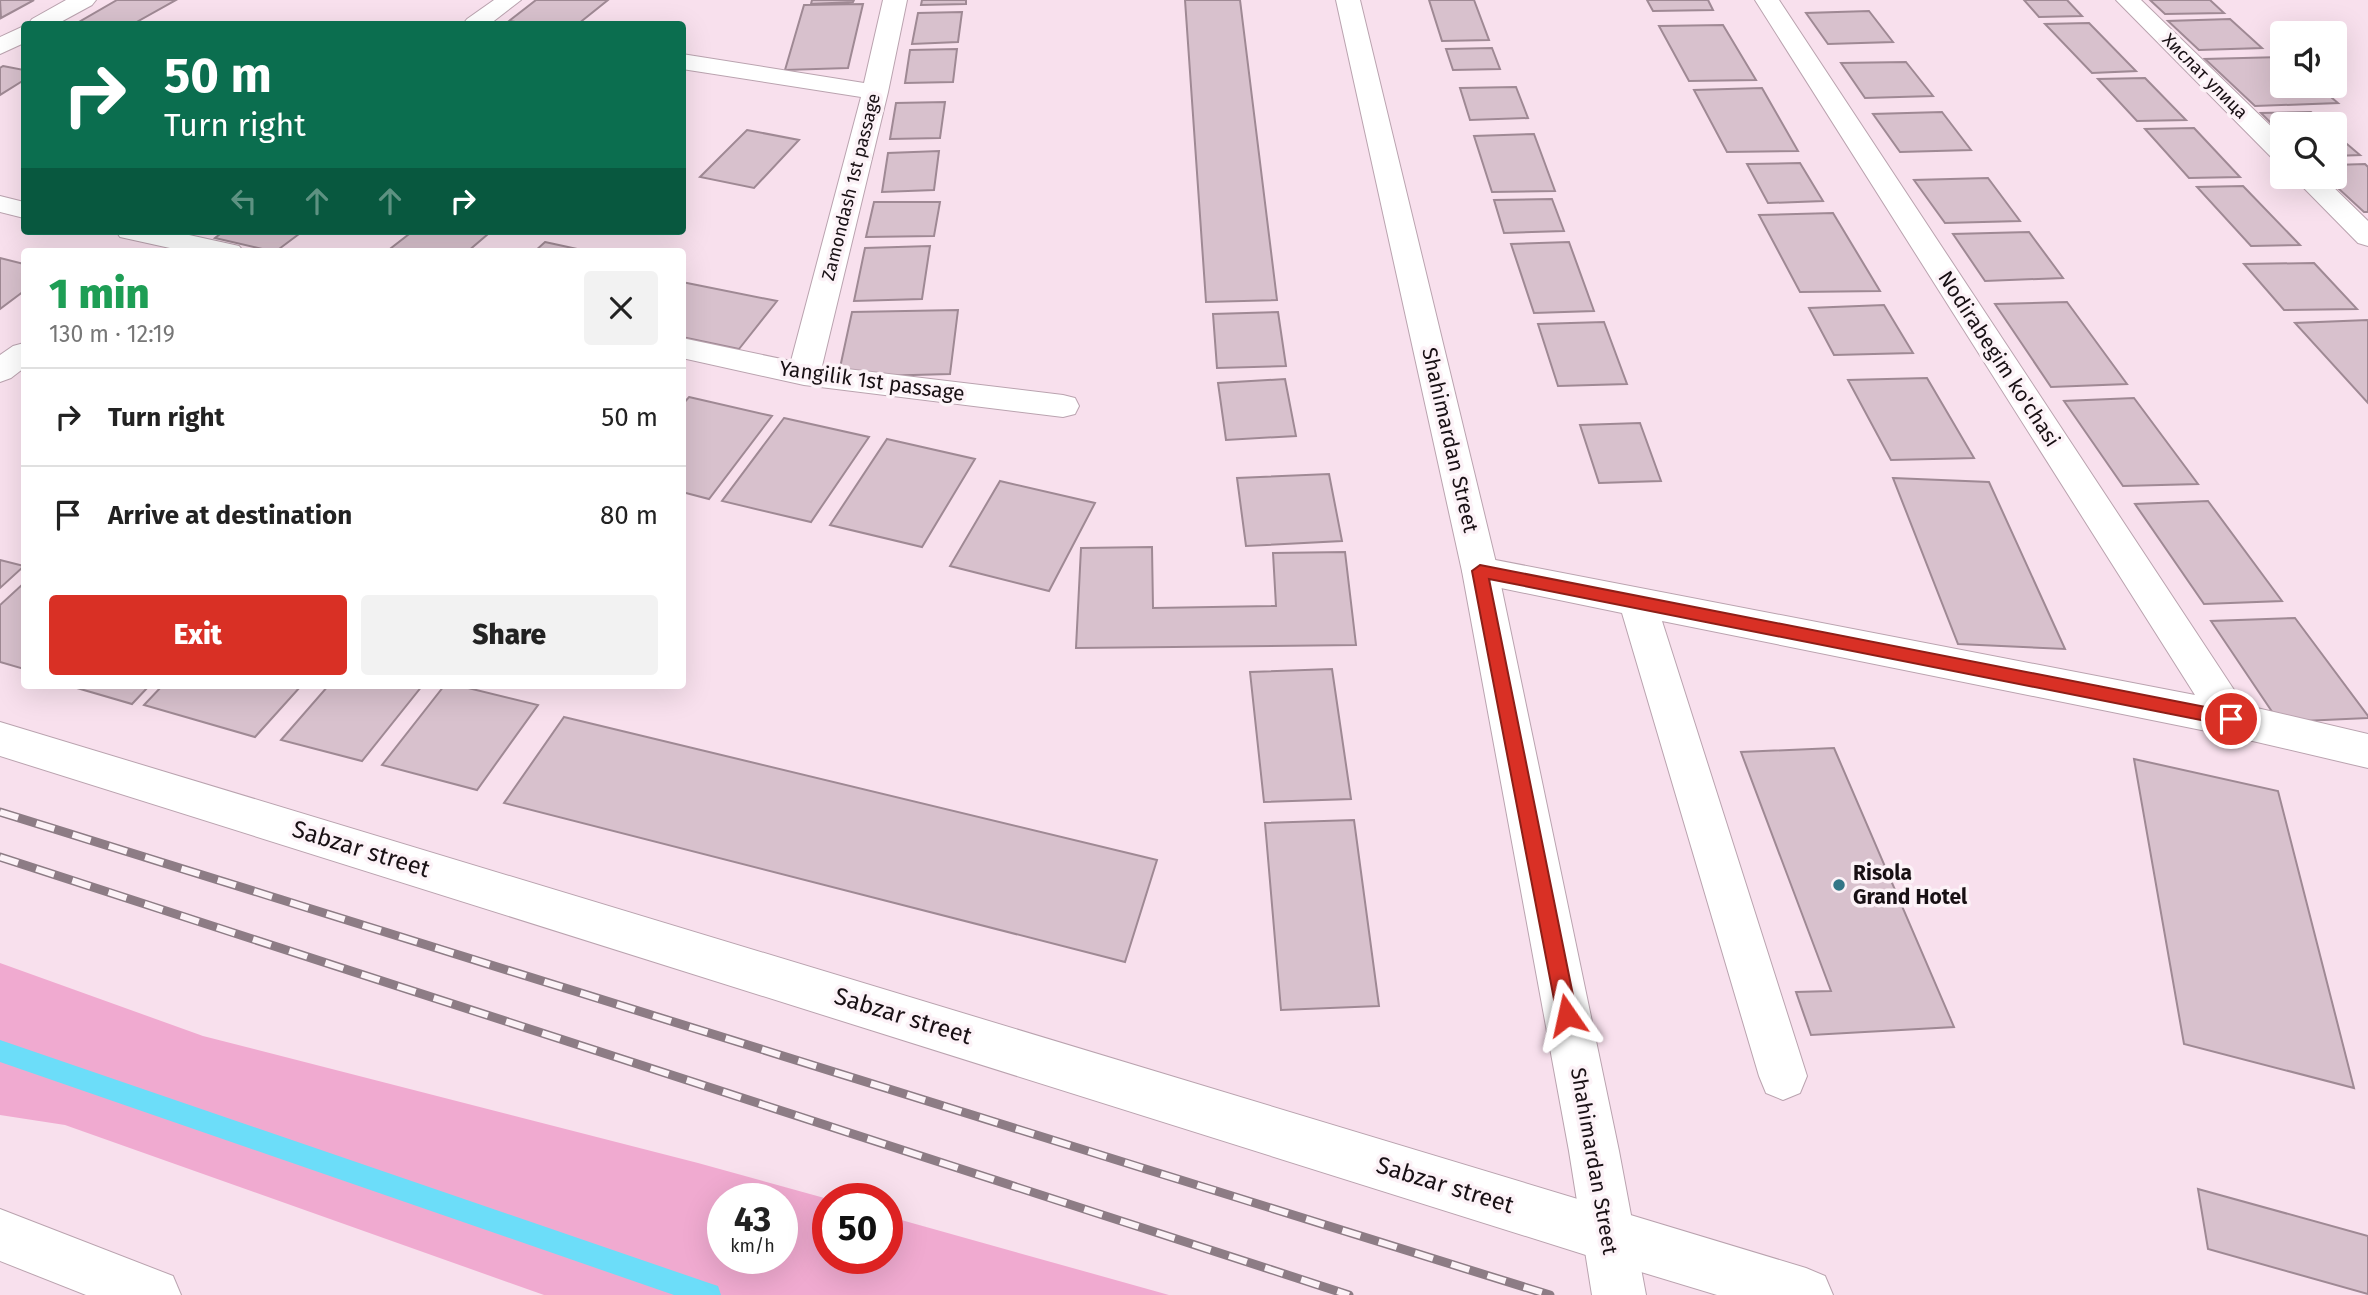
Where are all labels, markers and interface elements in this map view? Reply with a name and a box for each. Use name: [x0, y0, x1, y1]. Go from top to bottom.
map controls: [2270, 21, 2347, 189]
button: sound: [2270, 21, 2347, 98]
street label: Хислат улица: [2158, 29, 2252, 123]
text: 50 m: [164, 46, 272, 105]
icon: right: [49, 49, 140, 140]
street label: Zamondash 1st passage: [817, 91, 885, 283]
text: Turn right: [164, 106, 306, 144]
button: search: [2270, 112, 2347, 189]
icon: left: [225, 182, 263, 220]
icon: ahead: [298, 182, 336, 220]
icon: ahead: [371, 182, 409, 220]
icon: right: [444, 182, 482, 220]
street label: Nodirabegim ko'chasi: [1932, 266, 2066, 452]
text: 1 min: [49, 269, 150, 319]
button: close: [584, 271, 658, 345]
text: 130 m · 12:19: [49, 320, 175, 348]
street label: Shahimardan Street: [1416, 345, 1484, 535]
street label: Yangilik 1st passage: [778, 355, 966, 407]
icon: right: [49, 398, 87, 436]
text: Turn right: [108, 402, 225, 433]
text: 50 m: [601, 402, 658, 433]
icon: arrive: [49, 496, 87, 534]
text: Arrive at destination: [108, 500, 352, 531]
text: 80 m: [600, 500, 658, 531]
button: Exit: [49, 595, 347, 675]
button: Share: [361, 595, 658, 675]
pin: [2201, 689, 2261, 749]
icon: arrive: [2212, 700, 2250, 738]
street label: Sabzar street: [289, 815, 433, 883]
place label: Risola Grand Hotel: [1853, 860, 1968, 910]
marker: Risola Grand Hotel: [1831, 877, 1847, 893]
position arrow: [1530, 978, 1604, 1052]
street label: Sabzar street: [831, 982, 975, 1050]
street label: Shahimardan Street: [1565, 1066, 1623, 1257]
street label: Sabzar street: [1373, 1151, 1517, 1219]
speed limit sign: 50: [812, 1183, 903, 1274]
text: 43: [734, 1198, 771, 1240]
text: km/h: [730, 1235, 775, 1257]

